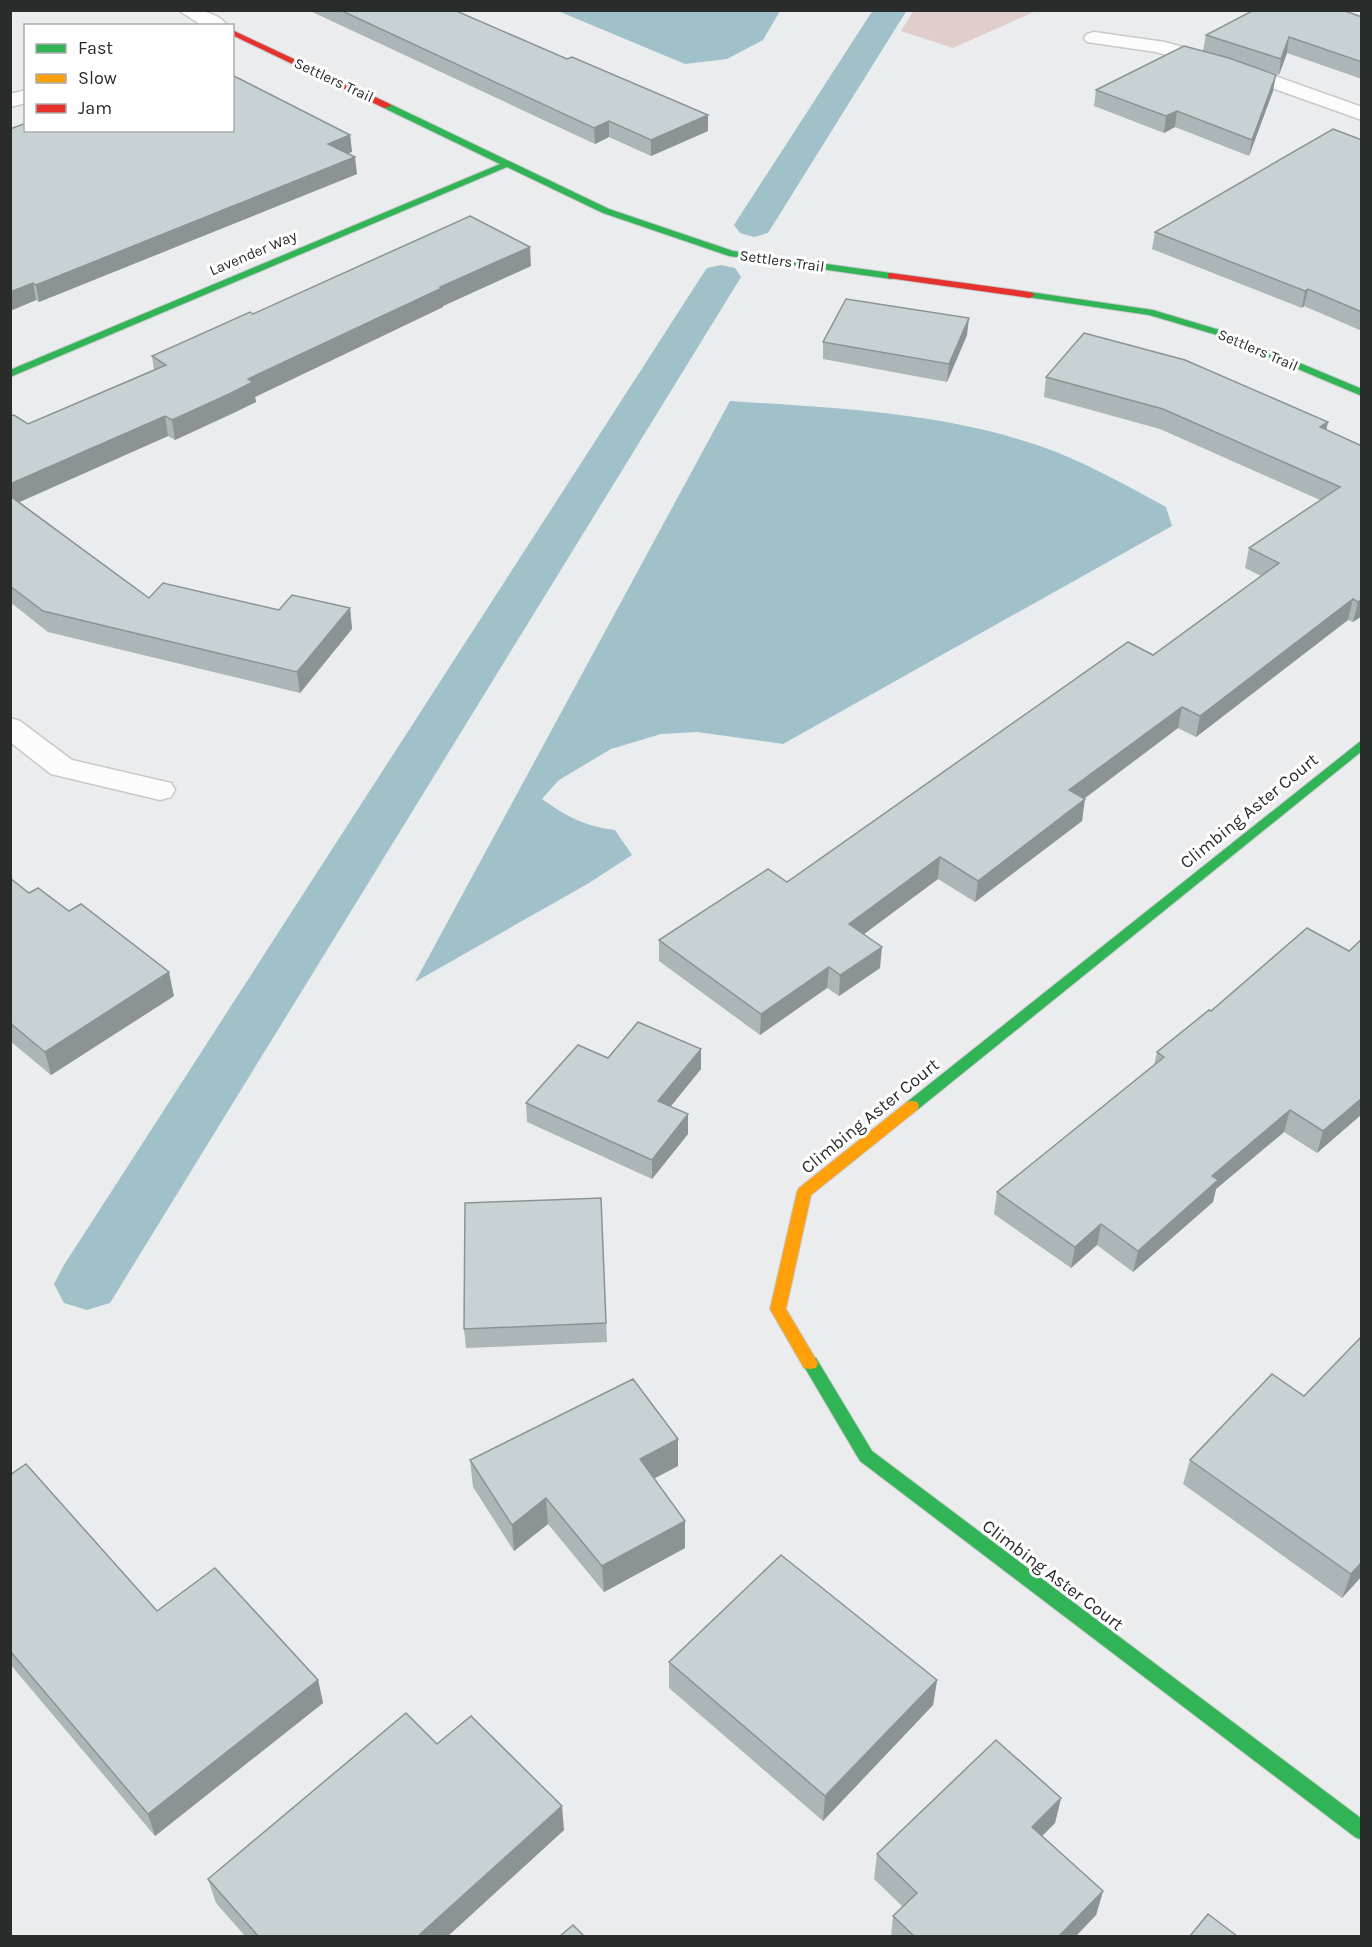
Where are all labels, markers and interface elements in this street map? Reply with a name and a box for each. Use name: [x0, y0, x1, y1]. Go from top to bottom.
legend: [24, 24, 234, 132]
text: Fast: [78, 37, 113, 59]
street label: Settlers Trail: [291, 54, 377, 106]
text: Slow: [78, 67, 117, 89]
text: Jam: [78, 97, 112, 119]
street label: Lavender Way: [207, 226, 299, 280]
street label: Settlers Trail: [738, 246, 826, 276]
street label: Settlers Trail: [1215, 325, 1301, 375]
street label: Climbing Aster Court: [1176, 748, 1323, 873]
street label: Climbing Aster Court: [797, 1053, 944, 1178]
street label: Climbing Aster Court: [978, 1515, 1128, 1635]

